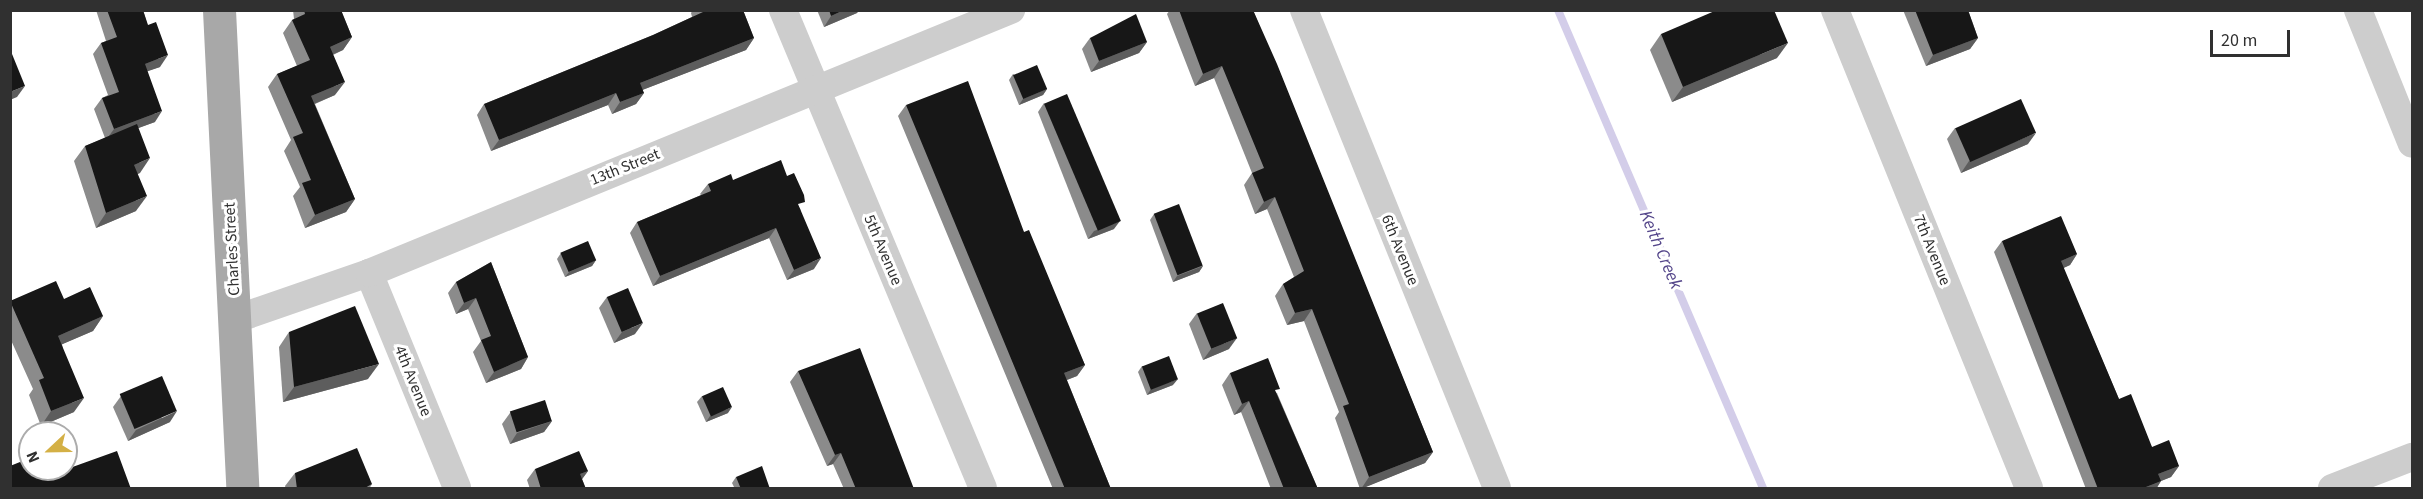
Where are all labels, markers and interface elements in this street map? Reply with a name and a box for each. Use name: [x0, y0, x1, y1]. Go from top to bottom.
scale bar: [2213, 18, 2292, 56]
text: 20 m: [2221, 28, 2257, 53]
street label: 13th Street: [587, 144, 663, 190]
street label: Charles Street: [220, 202, 244, 296]
water label: Keith Creek: [1634, 207, 1686, 293]
street label: 5th Avenue: [860, 212, 906, 288]
street label: 6th Avenue: [1377, 212, 1423, 288]
street label: 7th Avenue: [1909, 212, 1955, 288]
street label: 4th Avenue: [390, 343, 436, 419]
north arrow: [18, 421, 78, 481]
text: N: [21, 448, 45, 466]

